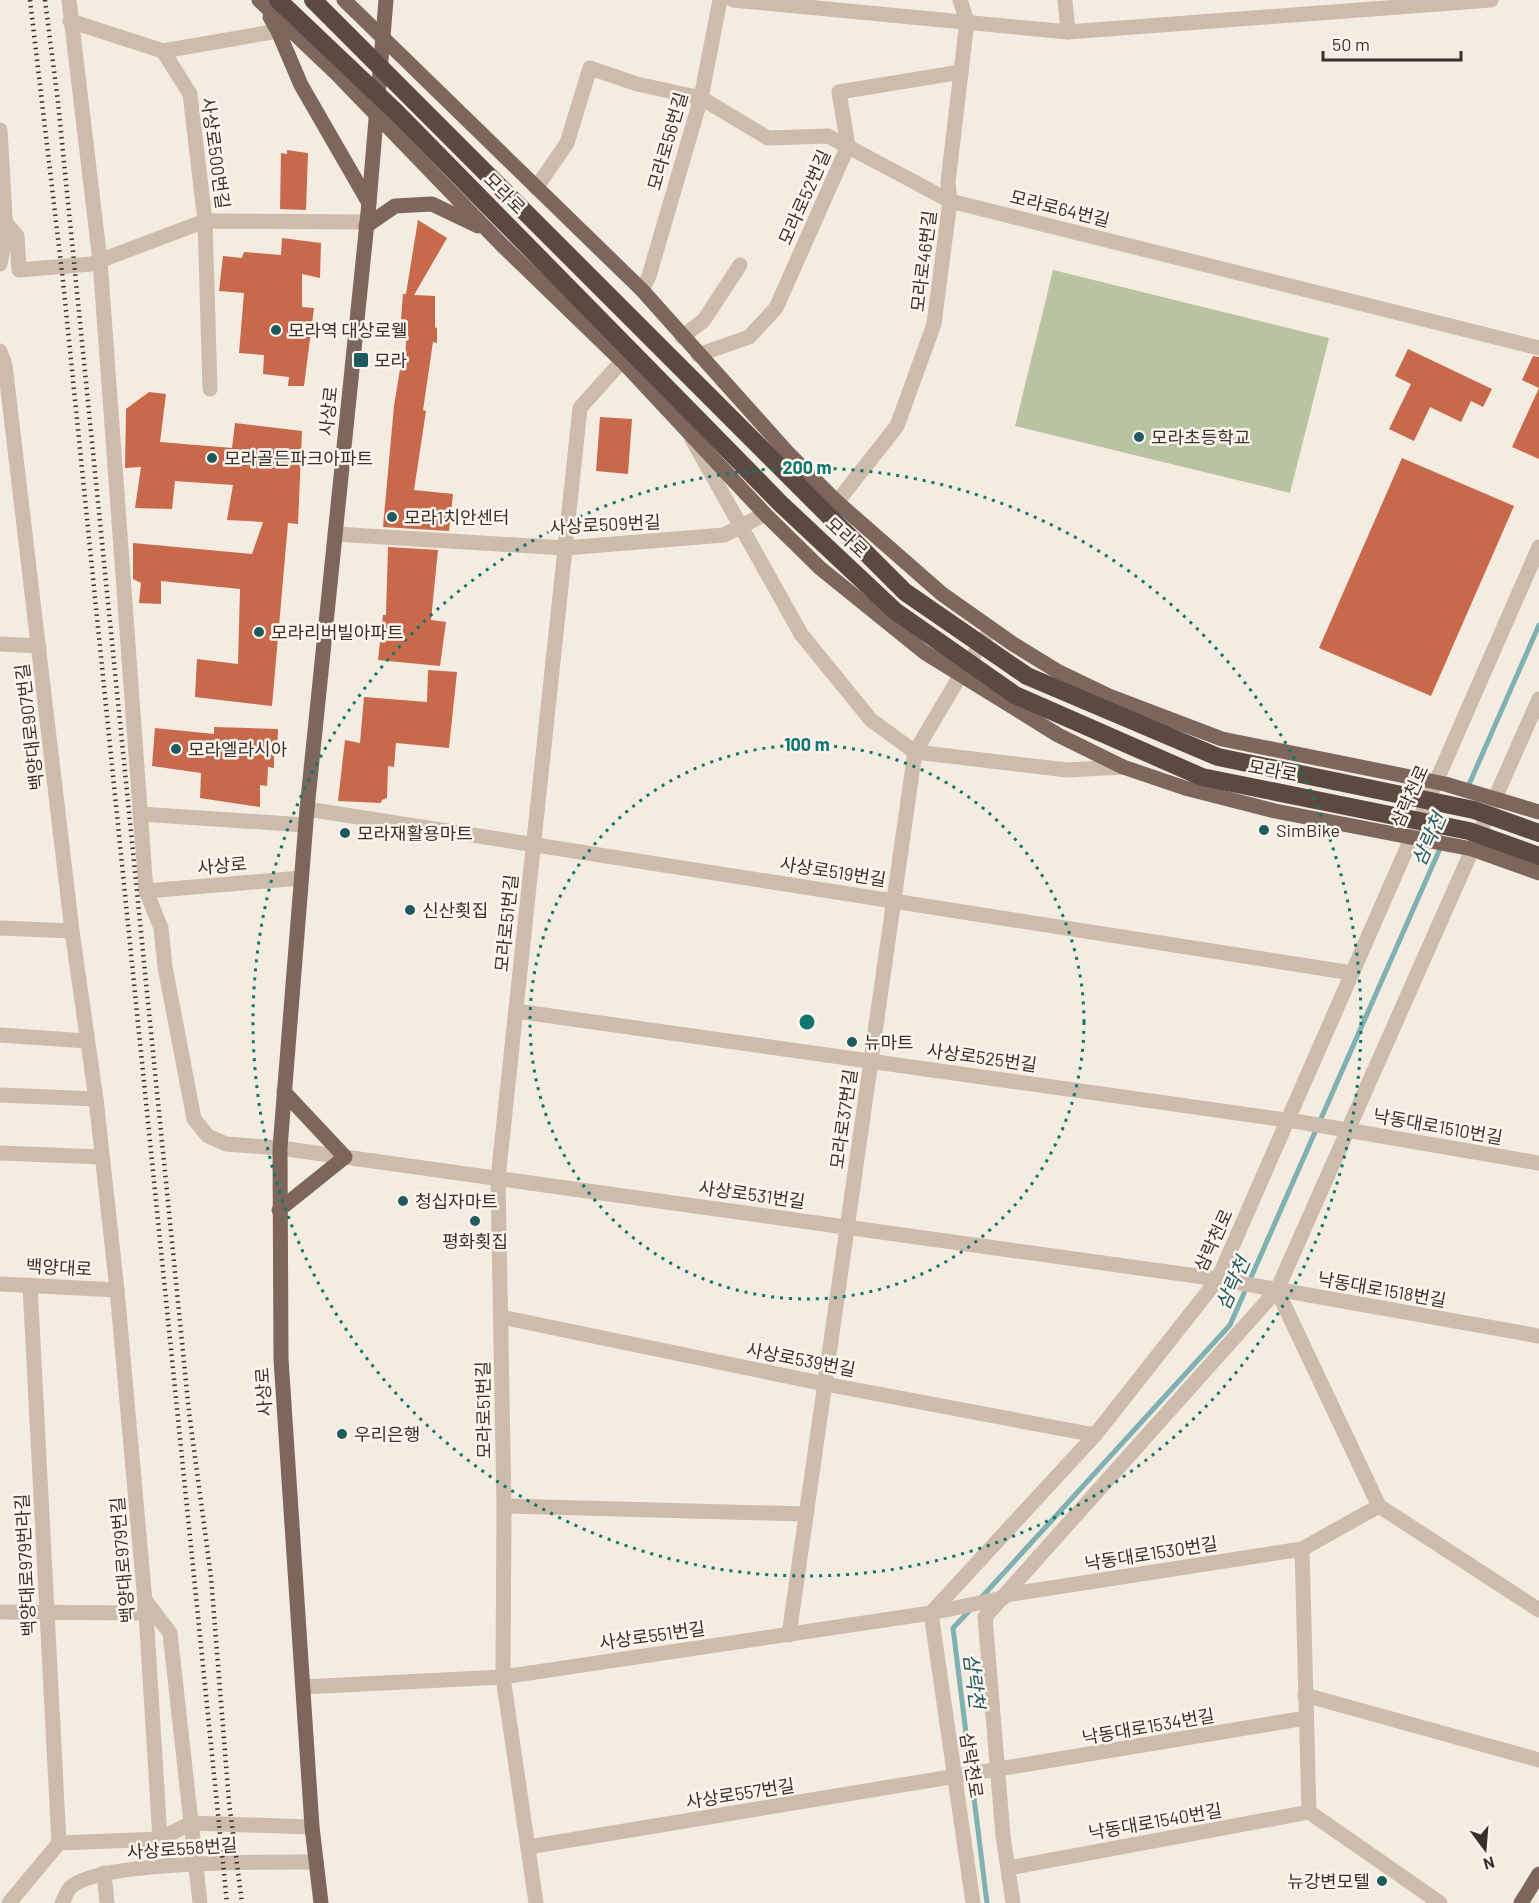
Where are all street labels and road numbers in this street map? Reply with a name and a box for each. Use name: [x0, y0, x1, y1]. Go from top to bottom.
street label: 모라로56번길: [642, 89, 692, 193]
street label: 사상로500번길: [197, 96, 235, 210]
street label: 모라로52번길: [773, 146, 835, 248]
street label: 모라로: [480, 168, 530, 218]
street label: 모라로64번길: [1008, 185, 1112, 231]
street label: 모라로46번길: [906, 209, 940, 313]
street label: 사상로: [314, 385, 342, 437]
street label: 사상로509번길: [549, 510, 661, 538]
street label: 모라로: [821, 512, 873, 562]
street label: 백양대로907번길: [10, 662, 48, 792]
street label: 모라로: [1247, 754, 1299, 786]
street label: 삼락천로: [1385, 761, 1433, 831]
street label: 사상로: [196, 852, 248, 878]
street label: 사상로519번길: [778, 852, 888, 890]
street label: 모라로51번길: [490, 873, 522, 973]
street label: 사상로525번길: [926, 1038, 1038, 1076]
street label: 모라로37번길: [825, 1068, 861, 1170]
street label: 낙동대로1510번길: [1372, 1104, 1504, 1148]
street label: 사상로531번길: [697, 1176, 807, 1212]
street label: 삼락천로: [1189, 1205, 1237, 1275]
street label: 백양대로: [25, 1254, 93, 1280]
street label: 낙동대로1518번길: [1316, 1267, 1448, 1311]
street label: 사상로539번길: [745, 1338, 857, 1380]
street label: 모라로51번길: [471, 1361, 495, 1459]
street label: 사상로: [250, 1366, 276, 1418]
street label: 백양대로979번라길: [10, 1493, 40, 1637]
street label: 백양대로979번길: [106, 1496, 138, 1624]
street label: 낙동대로1530번길: [1083, 1532, 1219, 1574]
street label: 사상로551번길: [597, 1617, 707, 1653]
street label: 낙동대로1534번길: [1080, 1704, 1216, 1748]
street label: 삼락천로: [956, 1731, 988, 1799]
street label: 사상로557번길: [684, 1774, 796, 1812]
street label: 낙동대로1540번길: [1087, 1798, 1223, 1844]
street label: 사상로558번길: [126, 1833, 238, 1863]

